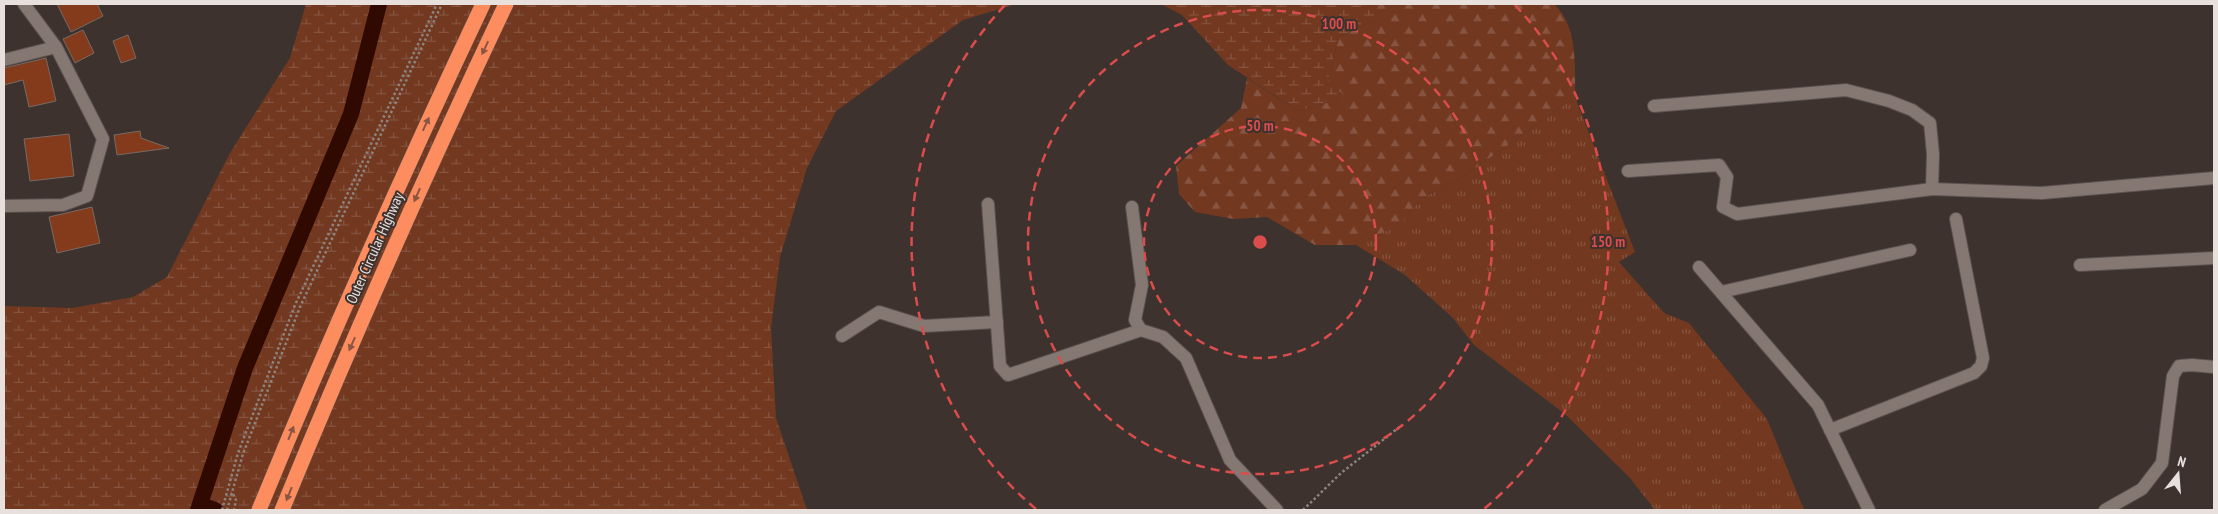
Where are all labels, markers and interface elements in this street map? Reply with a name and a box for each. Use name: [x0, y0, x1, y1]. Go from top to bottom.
text: 100 m: [1322, 14, 1356, 33]
one-way arrow: [481, 41, 489, 55]
text: 50 m: [1246, 116, 1274, 135]
one-way arrow: [423, 117, 431, 131]
one-way arrow: [413, 188, 421, 202]
street label: Outer Circular Highway: [341, 189, 408, 306]
text: 150 m: [1591, 232, 1625, 251]
centre of rings: [1251, 233, 1269, 251]
one-way arrow: [347, 337, 355, 351]
one-way arrow: [287, 426, 295, 440]
north arrow: [2153, 449, 2203, 499]
text: N: [2176, 452, 2188, 471]
one-way arrow: [284, 487, 292, 501]

